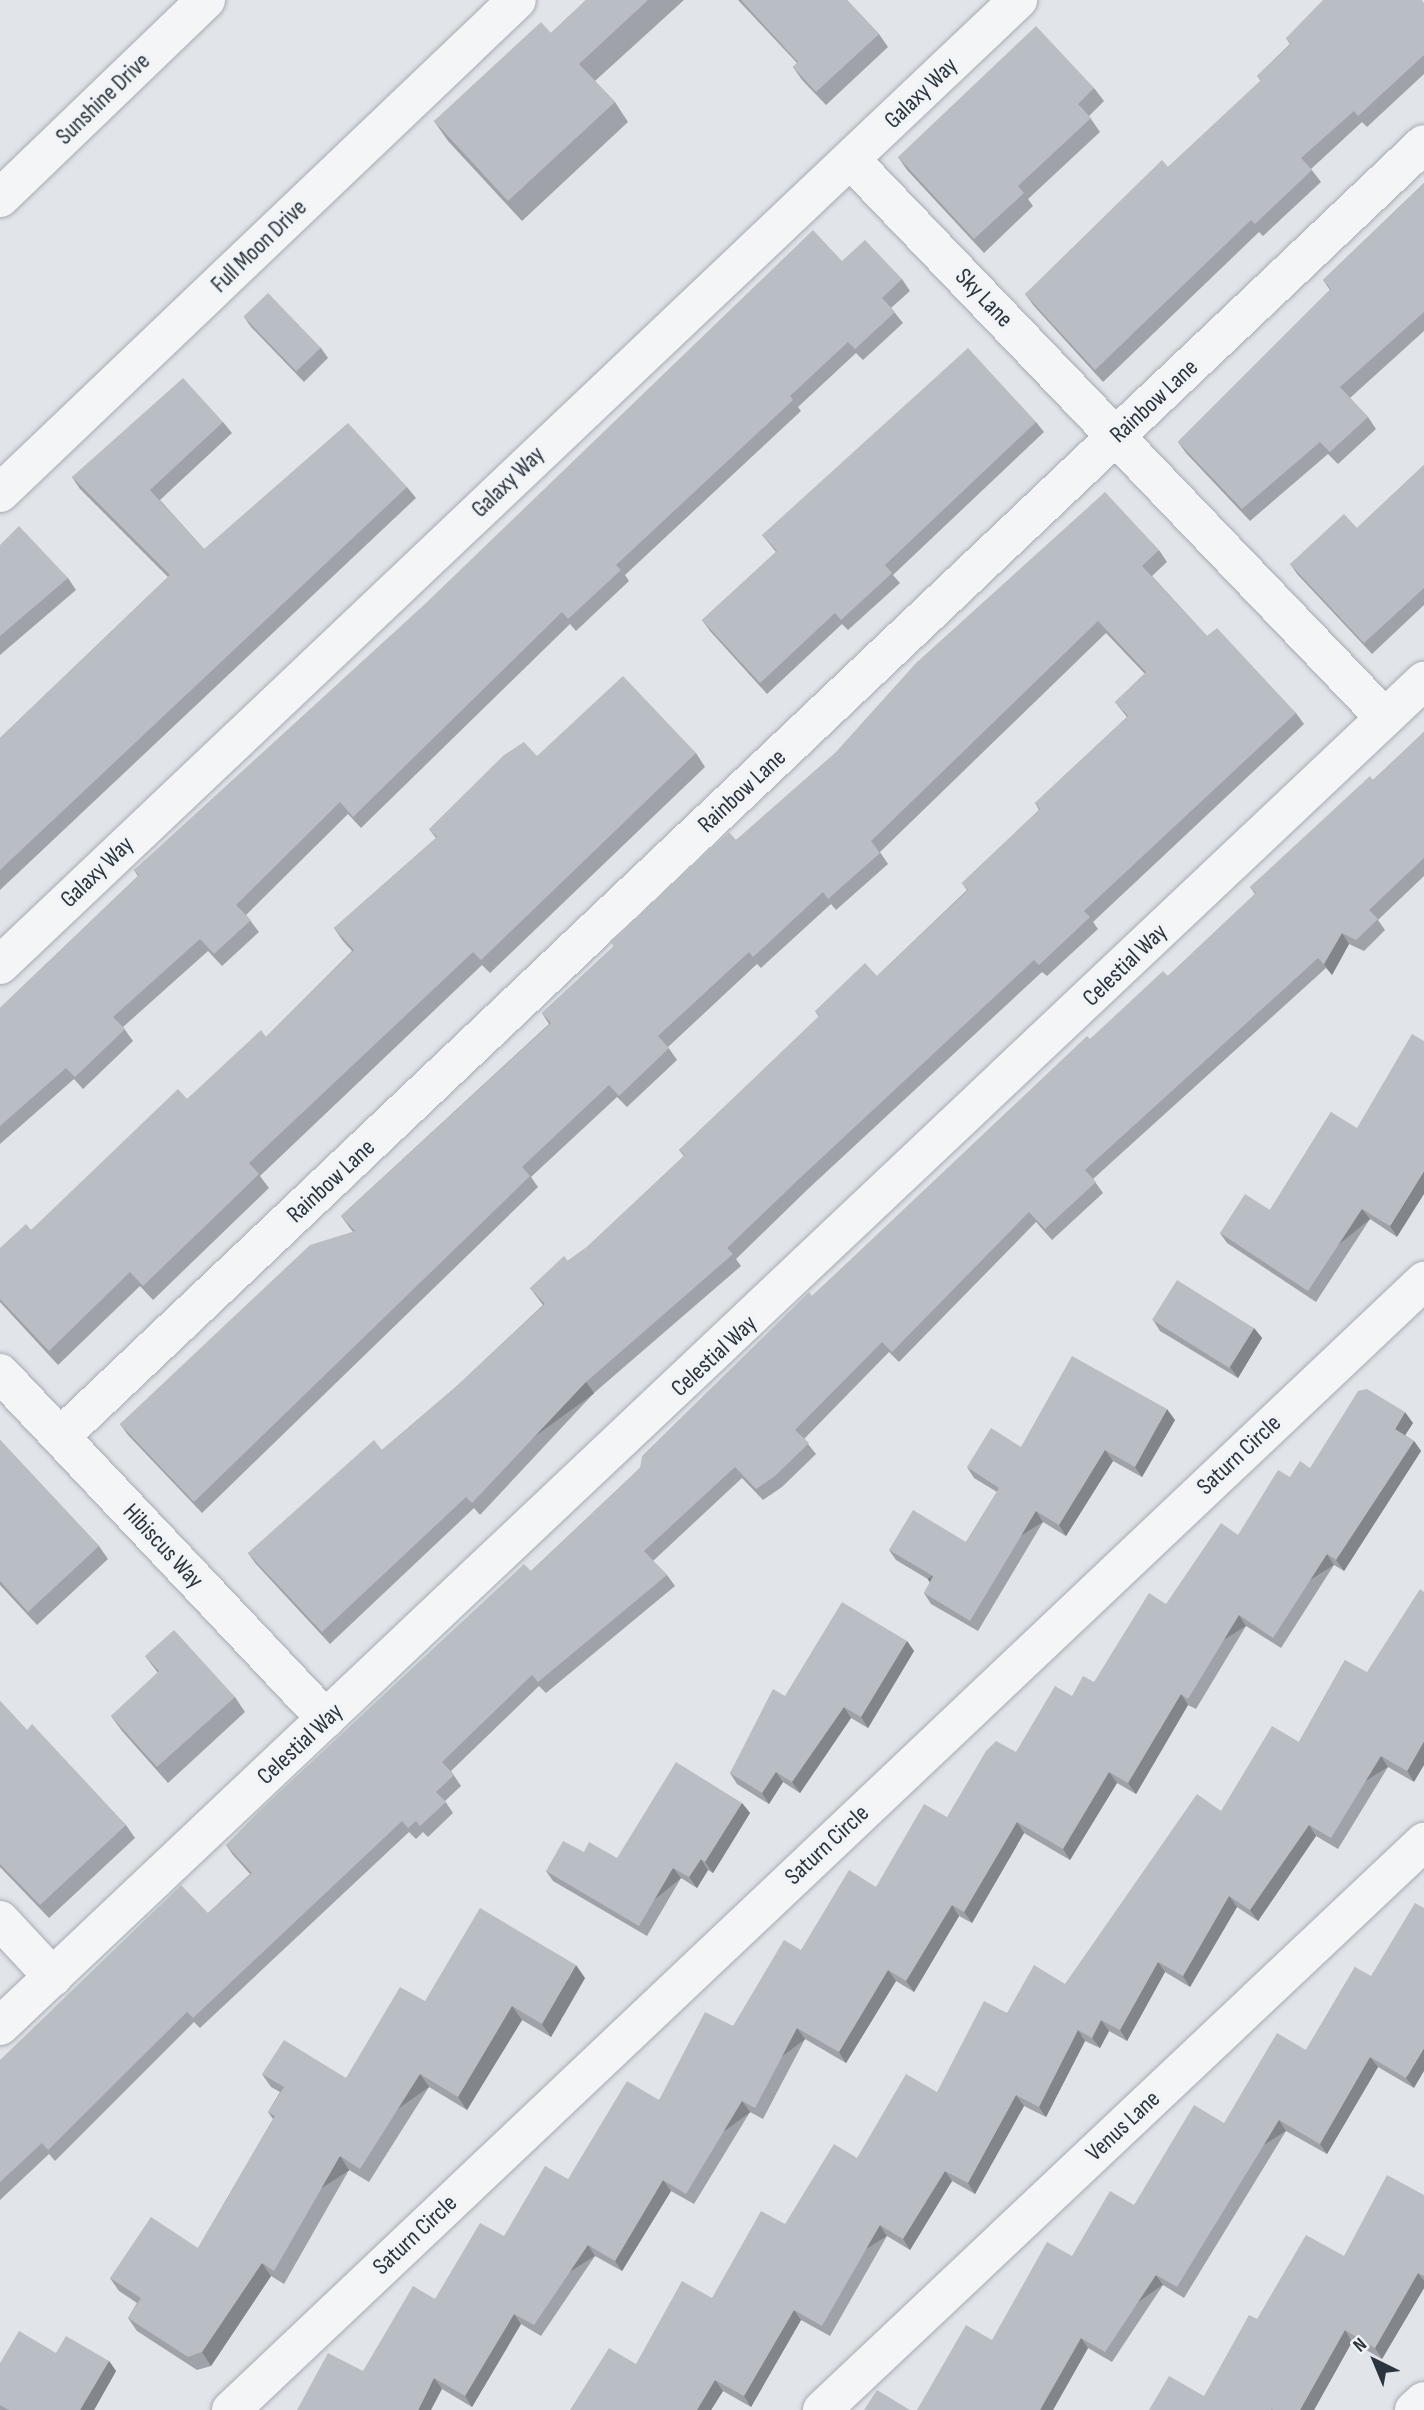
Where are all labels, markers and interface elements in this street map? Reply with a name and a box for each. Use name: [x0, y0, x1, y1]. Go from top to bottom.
street label: Sunshine Drive: [50, 47, 156, 151]
street label: Galaxy Way: [879, 51, 963, 135]
street label: Full Moon Drive: [205, 193, 313, 299]
street label: Sky Lane: [949, 263, 1019, 333]
street label: Rainbow Lane: [1104, 353, 1204, 449]
street label: Galaxy Way: [466, 440, 550, 524]
street label: Rainbow Lane: [692, 743, 792, 839]
street label: Galaxy Way: [55, 830, 139, 914]
street label: Celestial Way: [1077, 918, 1173, 1012]
street label: Rainbow Lane: [281, 1133, 381, 1229]
street label: Celestial Way: [665, 1309, 763, 1403]
street label: Saturn Circle: [1191, 1409, 1287, 1501]
street label: Hibiscus Way: [117, 1498, 209, 1594]
street label: Celestial Way: [251, 1697, 349, 1791]
street label: Saturn Circle: [779, 1799, 875, 1891]
street label: Venus Lane: [1080, 2085, 1166, 2167]
street label: Saturn Circle: [367, 2189, 463, 2281]
north arrow: [1340, 2326, 1410, 2396]
text: N: [1349, 2333, 1372, 2357]

